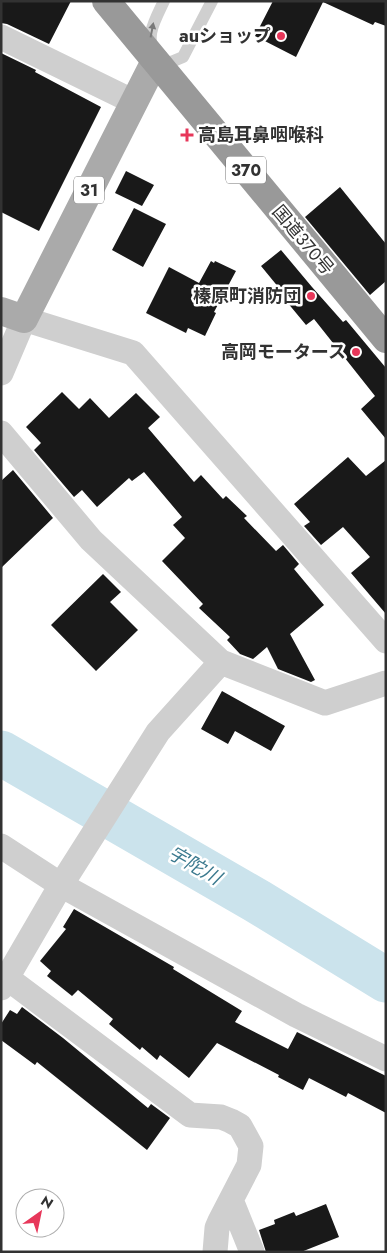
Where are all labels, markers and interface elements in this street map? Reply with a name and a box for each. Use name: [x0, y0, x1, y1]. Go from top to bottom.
one-way arrow: [149, 22, 157, 38]
place label: auショップ: [179, 23, 271, 49]
marker: auショップ: [275, 30, 287, 42]
place label: 高島耳鼻咽喉科: [198, 122, 324, 148]
marker: 高島耳鼻咽喉科: [180, 128, 194, 142]
road number: 370: [226, 156, 266, 184]
road number: 31: [74, 176, 104, 204]
street label: 国道370号: [266, 200, 340, 280]
place label: 榛原町消防団: [193, 283, 301, 309]
marker: 榛原町消防団: [305, 290, 317, 302]
place label: 高岡モータース: [221, 339, 346, 365]
marker: 高岡モータース: [350, 346, 362, 358]
water label: 宇陀川: [163, 839, 228, 892]
north arrow: [15, 1188, 65, 1238]
text: N: [37, 1191, 57, 1214]

